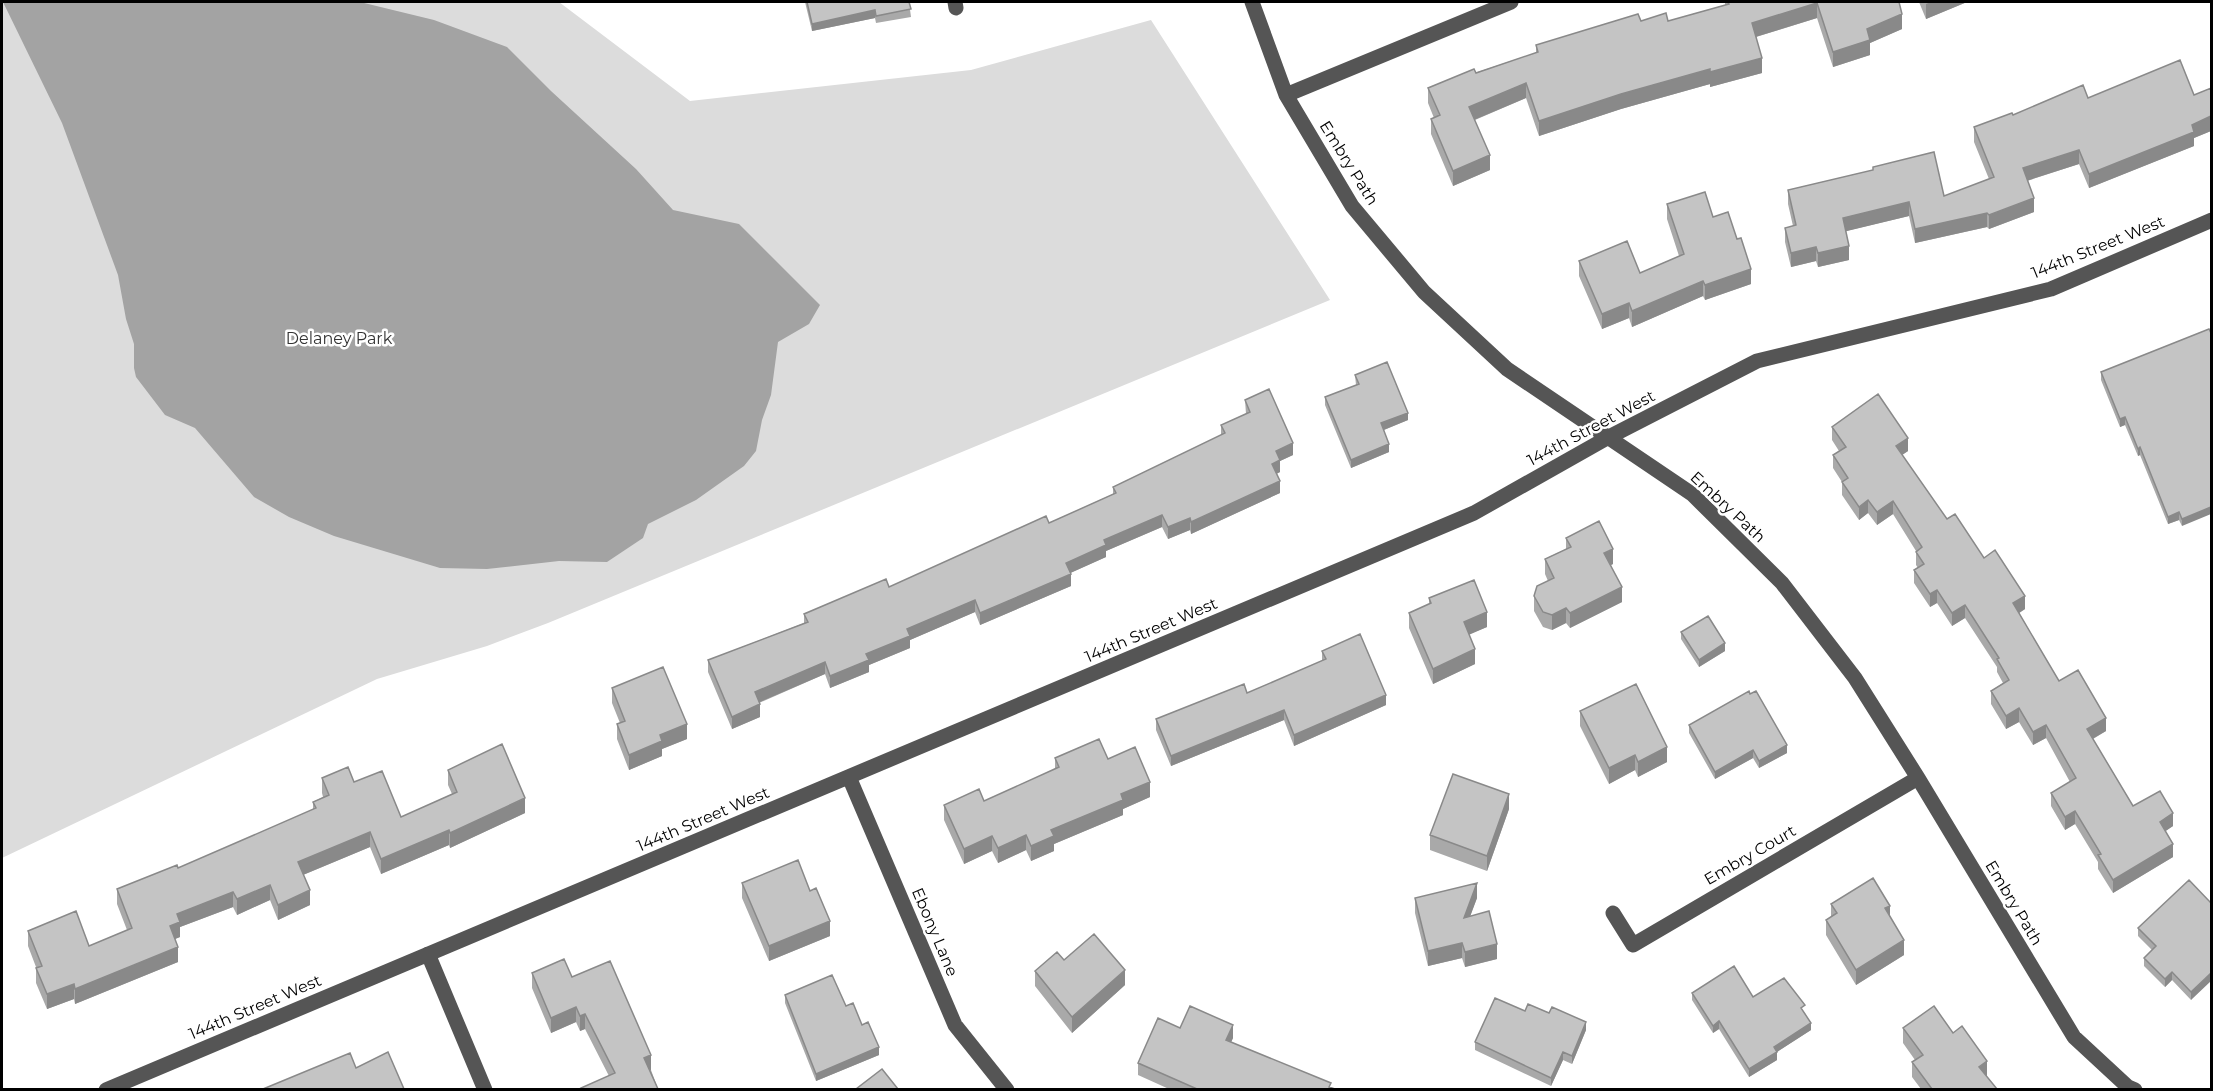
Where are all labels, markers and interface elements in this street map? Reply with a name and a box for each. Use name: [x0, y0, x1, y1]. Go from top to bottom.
street label: Embry Path: [1316, 117, 1382, 209]
street label: 144th Street West: [2029, 211, 2168, 282]
park label: Delaney Park: [286, 329, 393, 348]
street label: 144th Street West: [1524, 386, 1659, 470]
street label: Embry Path: [1687, 467, 1769, 547]
street label: 144th Street West: [1082, 593, 1220, 666]
street label: 144th Street West: [634, 782, 772, 855]
street label: Embry Court: [1701, 821, 1800, 889]
street label: Embry Path: [1981, 857, 2047, 949]
street label: Ebony Lane: [908, 885, 962, 979]
street label: 144th Street West: [186, 970, 324, 1043]

